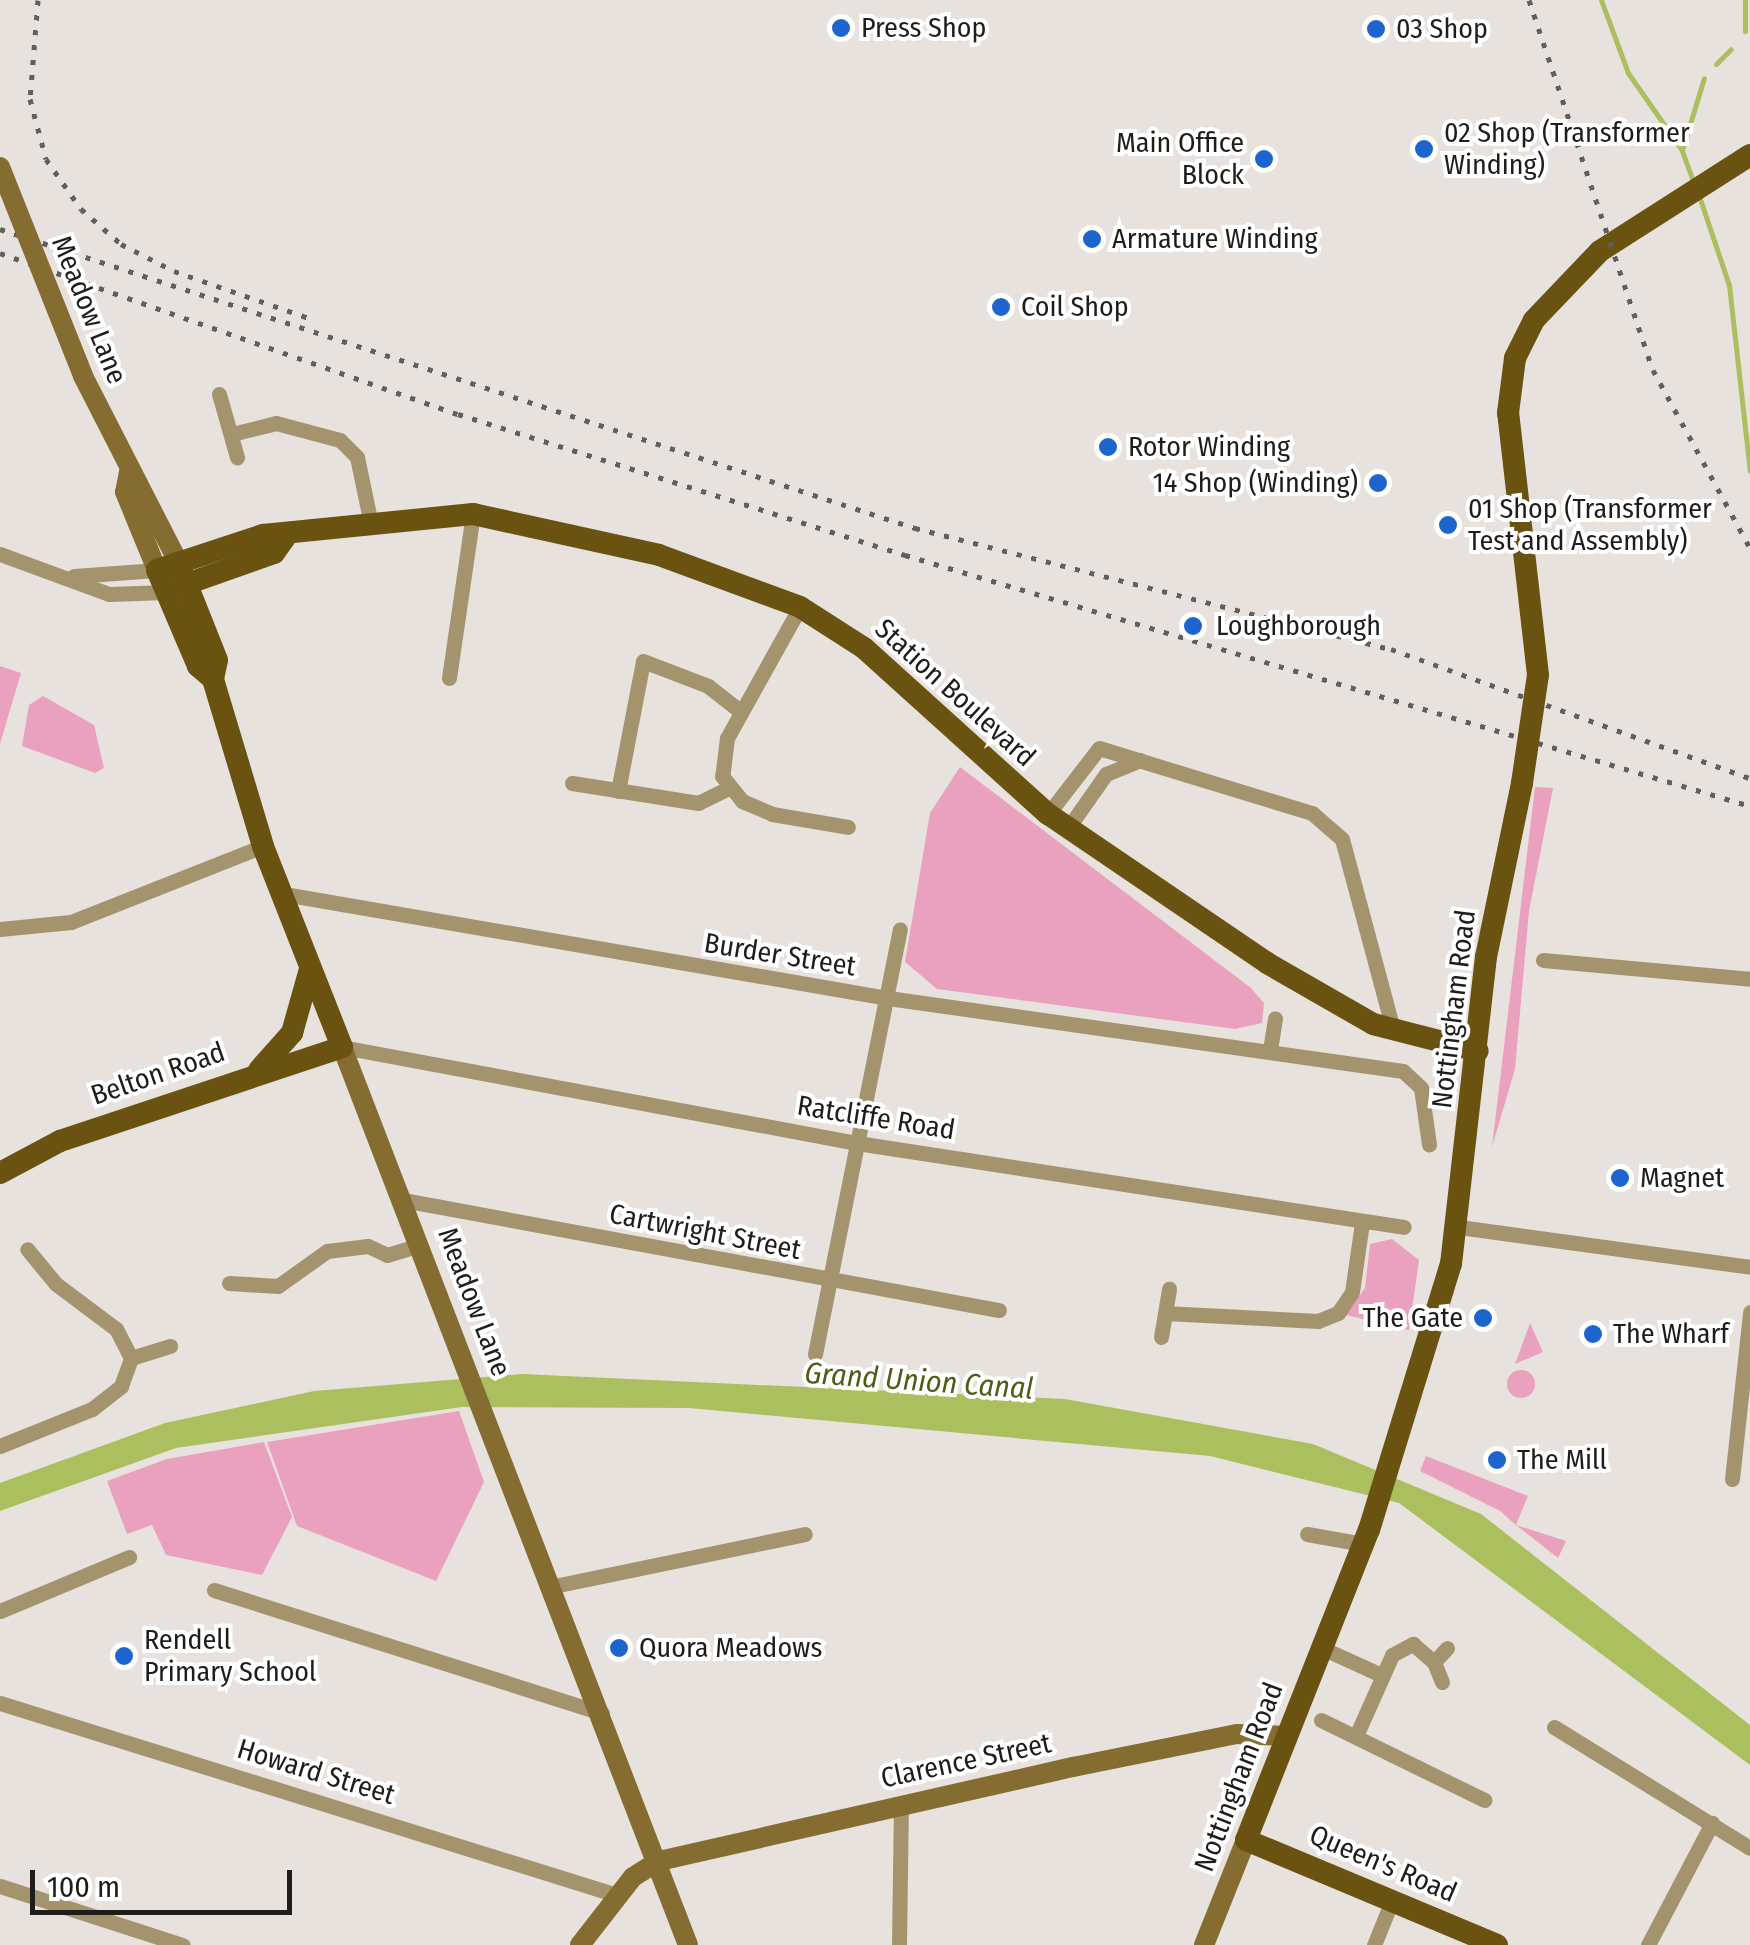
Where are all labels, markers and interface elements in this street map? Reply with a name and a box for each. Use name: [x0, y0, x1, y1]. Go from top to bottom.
place label: Press Shop: [861, 11, 986, 45]
place label: 03 Shop: [1396, 12, 1488, 46]
marker: Press Shop: [830, 17, 852, 39]
marker: 03 Shop: [1365, 18, 1387, 40]
place label: 02 Shop (Transformer Winding): [1444, 116, 1690, 182]
place label: Main Office Block: [1116, 126, 1244, 192]
marker: 02 Shop (Transformer Winding): [1413, 138, 1435, 160]
marker: Main Office Block: [1253, 148, 1275, 170]
place label: Armature Winding: [1112, 222, 1318, 256]
marker: Armature Winding: [1081, 228, 1103, 250]
street label: Meadow Lane: [44, 231, 134, 389]
place label: Coil Shop: [1021, 290, 1129, 324]
marker: Coil Shop: [990, 296, 1012, 318]
place label: Rotor Winding: [1128, 430, 1290, 464]
marker: Rotor Winding: [1097, 436, 1119, 458]
place label: 14 Shop (Winding): [1153, 466, 1358, 500]
marker: 14 Shop (Winding): [1367, 472, 1389, 494]
place label: 01 Shop (Transformer Test and Assembly): [1468, 492, 1712, 558]
marker: 01 Shop (Transformer Test and Assembly): [1437, 514, 1459, 536]
place label: Loughborough: [1216, 609, 1381, 643]
street label: Station Boulevard: [868, 612, 1042, 774]
marker: Loughborough: [1180, 613, 1206, 639]
street label: Nottingham Road: [1425, 908, 1483, 1110]
street label: Burder Street: [702, 926, 858, 984]
street label: Belton Road: [87, 1035, 229, 1113]
street label: Ratcliffe Road: [795, 1089, 957, 1147]
place label: Magnet: [1640, 1161, 1724, 1195]
marker: Magnet: [1609, 1167, 1631, 1189]
street label: Cartwright Street: [606, 1197, 804, 1267]
street label: Meadow Lane: [430, 1223, 518, 1381]
place label: The Gate: [1363, 1301, 1463, 1335]
marker: The Gate: [1472, 1307, 1494, 1329]
place label: The Wharf: [1613, 1317, 1729, 1351]
marker: The Wharf: [1582, 1323, 1604, 1345]
water label: Grand Union Canal: [803, 1355, 1035, 1407]
place label: The Mill: [1517, 1443, 1607, 1477]
marker: The Mill: [1486, 1449, 1508, 1471]
place label: Rendell Primary School: [144, 1623, 316, 1689]
place label: Quora Meadows: [639, 1631, 822, 1665]
marker: Quora Meadows: [608, 1637, 630, 1659]
marker: Rendell Primary School: [113, 1645, 135, 1667]
street label: Nottingham Road: [1188, 1678, 1290, 1876]
street label: Clarence Street: [878, 1727, 1054, 1795]
street label: Howard Street: [233, 1732, 399, 1812]
street label: Queen's Road: [1304, 1818, 1462, 1910]
scale bar: [35, 1850, 298, 1912]
text: 100 m: [47, 1869, 120, 1905]

